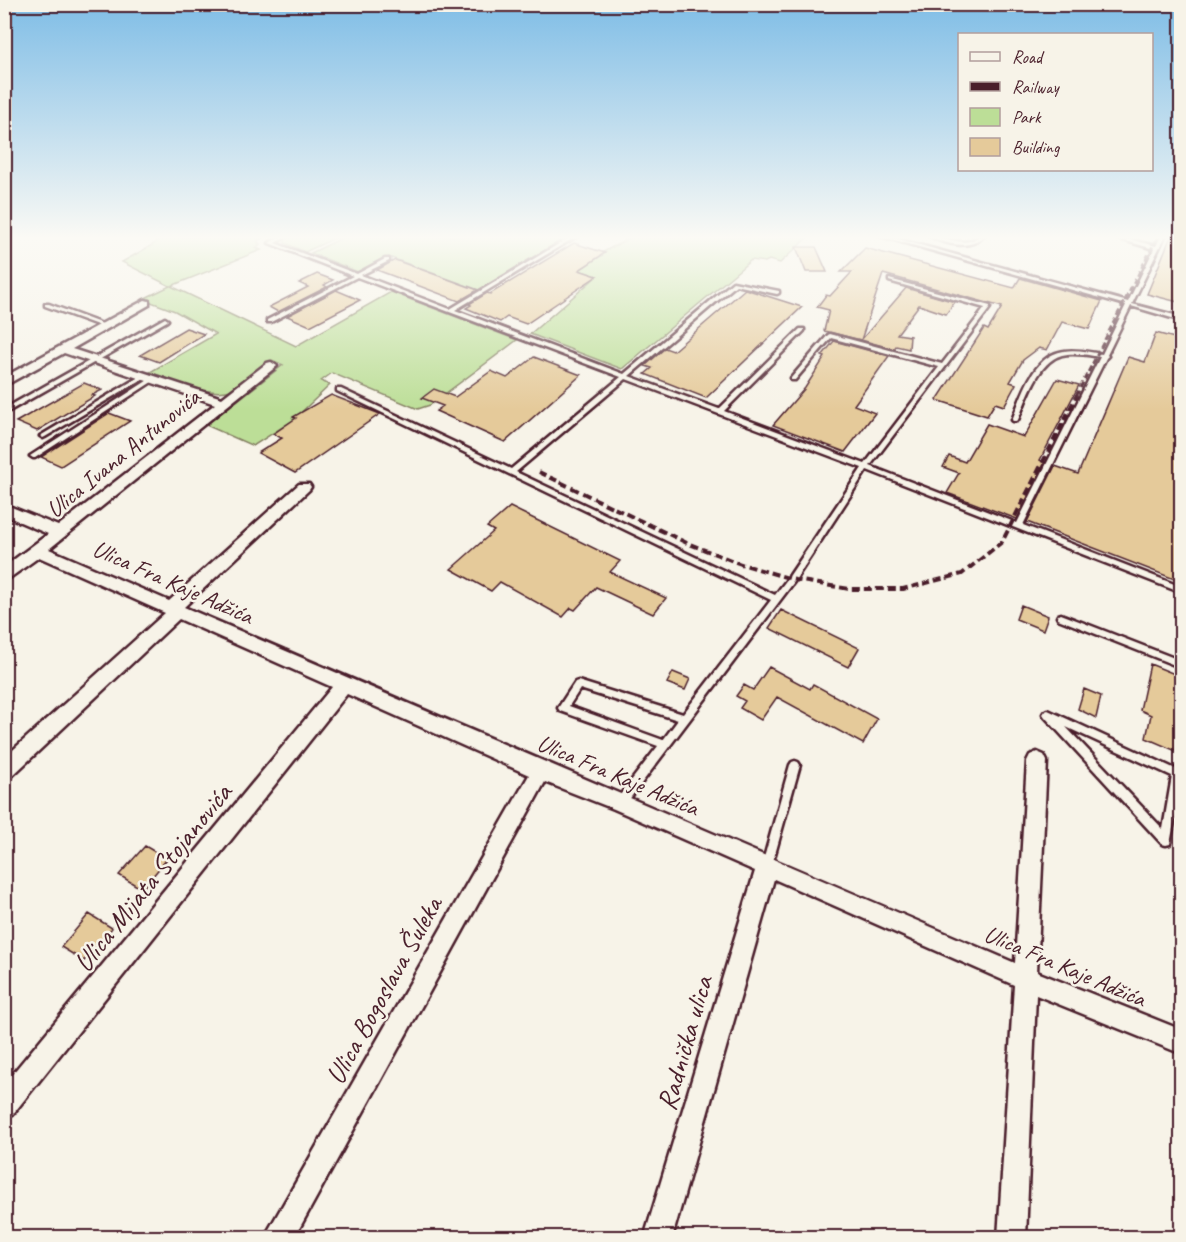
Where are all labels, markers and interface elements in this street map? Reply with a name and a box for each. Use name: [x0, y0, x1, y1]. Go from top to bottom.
legend: [958, 33, 1153, 171]
text: Road: [1012, 46, 1045, 68]
text: Railway: [1012, 76, 1060, 98]
text: Park: [1012, 106, 1042, 128]
text: Building: [1012, 136, 1061, 158]
street label: Ulica Ivana Antunovića: [40, 381, 207, 524]
street label: Ulica Fra Kaje Adžića: [88, 533, 259, 631]
street label: Ulica Fra Kaje Adžića: [533, 727, 705, 823]
street label: Ulica Mijata Stojanovića: [66, 775, 240, 979]
street label: Ulica Bogoslava Šuleka: [317, 888, 451, 1090]
street label: Ulica Fra Kaje Adžića: [980, 918, 1152, 1014]
street label: Radnička ulica: [649, 970, 721, 1114]

